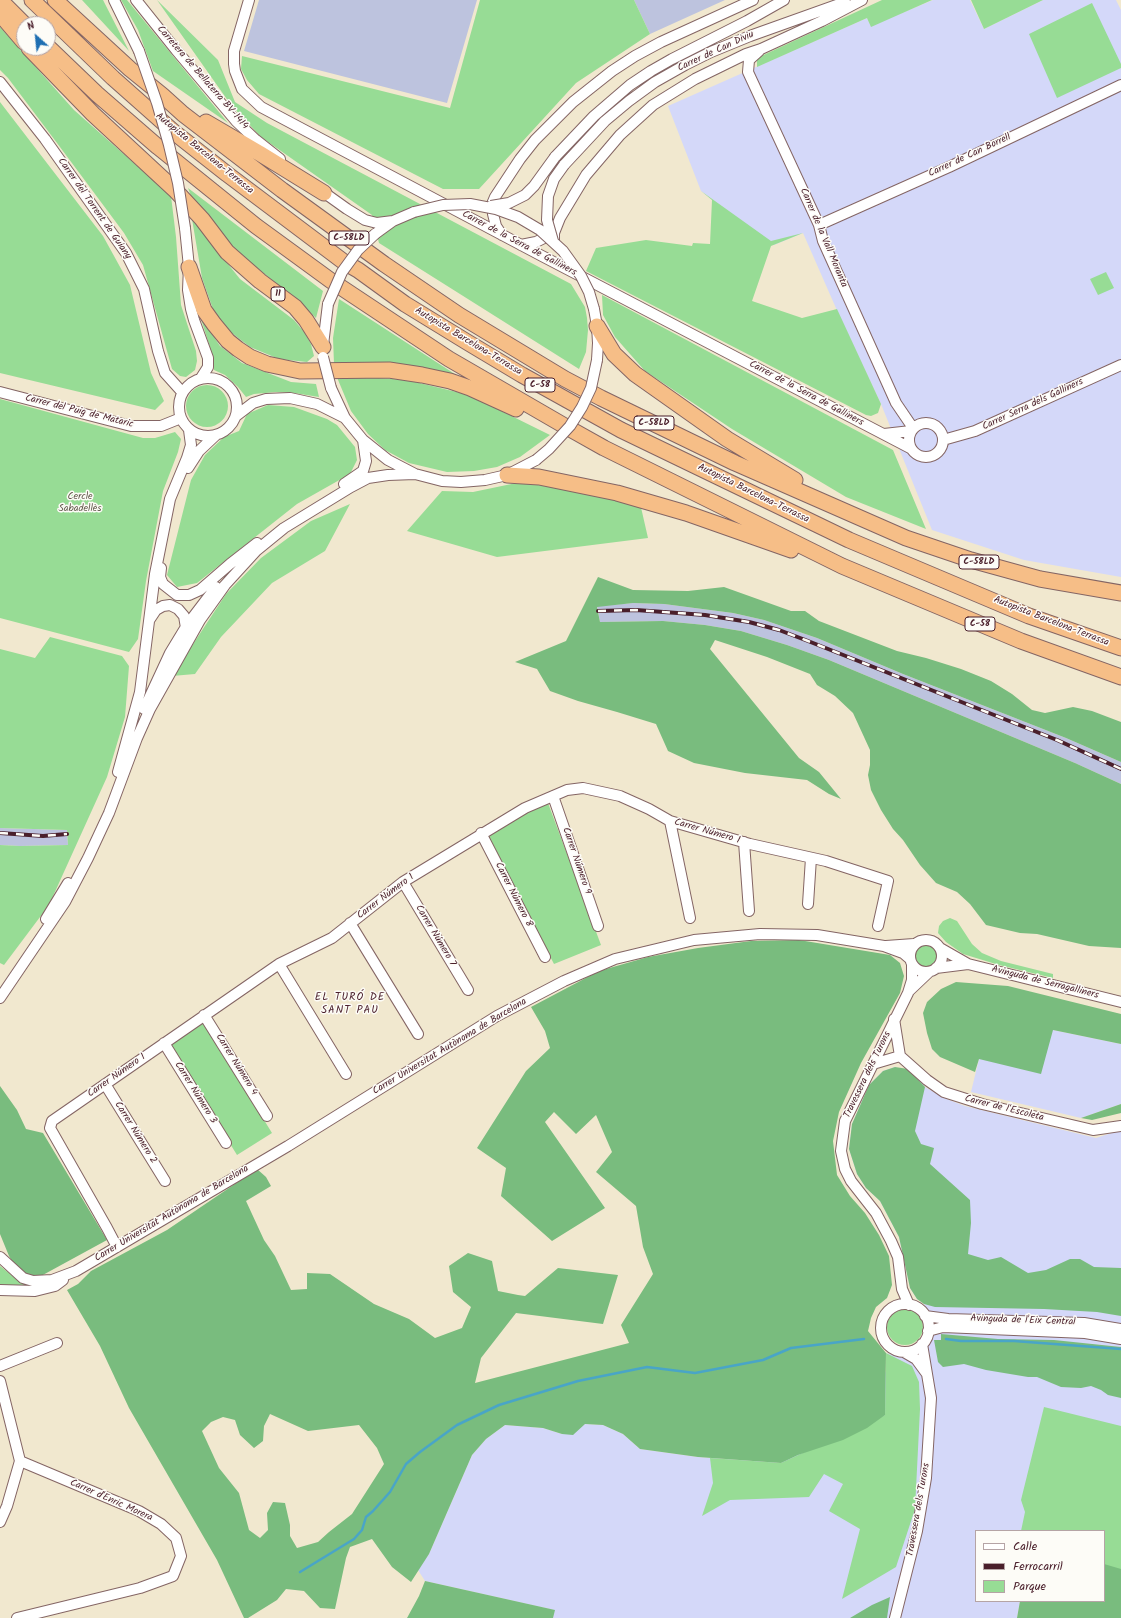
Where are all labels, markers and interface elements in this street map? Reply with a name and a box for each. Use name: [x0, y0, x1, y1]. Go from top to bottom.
north arrow: [16, 16, 56, 56]
text: N: [24, 17, 38, 36]
street label: Carretera de Bellaterra BV-1414: [154, 24, 250, 132]
street label: Carrer de Can Diviu: [676, 29, 756, 75]
street label: Autopista Barcelona-Terrassa: [153, 111, 255, 197]
street label: Carrer de Can Borrell: [927, 132, 1013, 180]
street label: Carrer del Torrent de Guiany: [54, 156, 134, 262]
street label: Carrer de la Vall Moranta: [797, 186, 849, 290]
street label: Carrer de la Serra de Galliners: [460, 209, 578, 279]
road number: C-58LD: [329, 231, 369, 245]
road number: 11: [271, 287, 285, 301]
street label: Autopista Barcelona-Terrassa: [412, 305, 524, 379]
street label: Carrer de la Serra de Galliners: [747, 359, 865, 429]
street label: Carrer Serra dels Galliners: [981, 376, 1085, 434]
road number: C-58: [525, 378, 555, 392]
street label: Carrer del Puig de Mataric: [24, 393, 134, 431]
road number: C-58LD: [634, 416, 674, 430]
street label: Autopista Barcelona-Terrassa: [695, 462, 811, 526]
park label: Cercle Sabadellès: [59, 491, 101, 514]
road number: C-58LD: [959, 555, 999, 569]
street label: Autopista Barcelona-Terrassa: [992, 594, 1110, 650]
road number: C-58: [965, 617, 995, 631]
street label: Carrer Número 1: [673, 817, 741, 847]
street label: Carrer Número 9: [559, 826, 593, 896]
street label: Carrer Número 8: [492, 861, 534, 929]
street label: Carrer Número 1: [355, 872, 417, 922]
street label: Carrer Número 7: [412, 903, 458, 969]
street label: Avinguda de Serragalliners: [990, 964, 1100, 1002]
district label: EL TURÓ DE SANT PAU: [315, 991, 385, 1017]
street label: Carrer Universitat Autònoma de Barcelona: [371, 996, 529, 1098]
street label: Travessera dels Turons: [842, 1030, 894, 1120]
street label: Carrer Número 4: [212, 1032, 260, 1098]
street label: Carrer Número 1: [86, 1052, 148, 1100]
street label: Carrer Número 3: [171, 1060, 219, 1126]
street label: Carrer de l'Escoleta: [963, 1093, 1045, 1125]
street label: Carrer Número 2: [111, 1100, 159, 1166]
street label: Carrer Universitat Autònoma de Barcelona: [93, 1163, 251, 1265]
street label: Avinguda de l'Eix Central: [970, 1313, 1076, 1329]
street label: Travessera dels Turons: [905, 1462, 933, 1558]
street label: Carrer d'Enric Morera: [68, 1477, 154, 1525]
legend: [975, 1530, 1105, 1602]
text: Calle: [1013, 1537, 1037, 1556]
text: Ferrocarril: [1013, 1557, 1063, 1576]
text: Parque: [1013, 1577, 1046, 1596]

